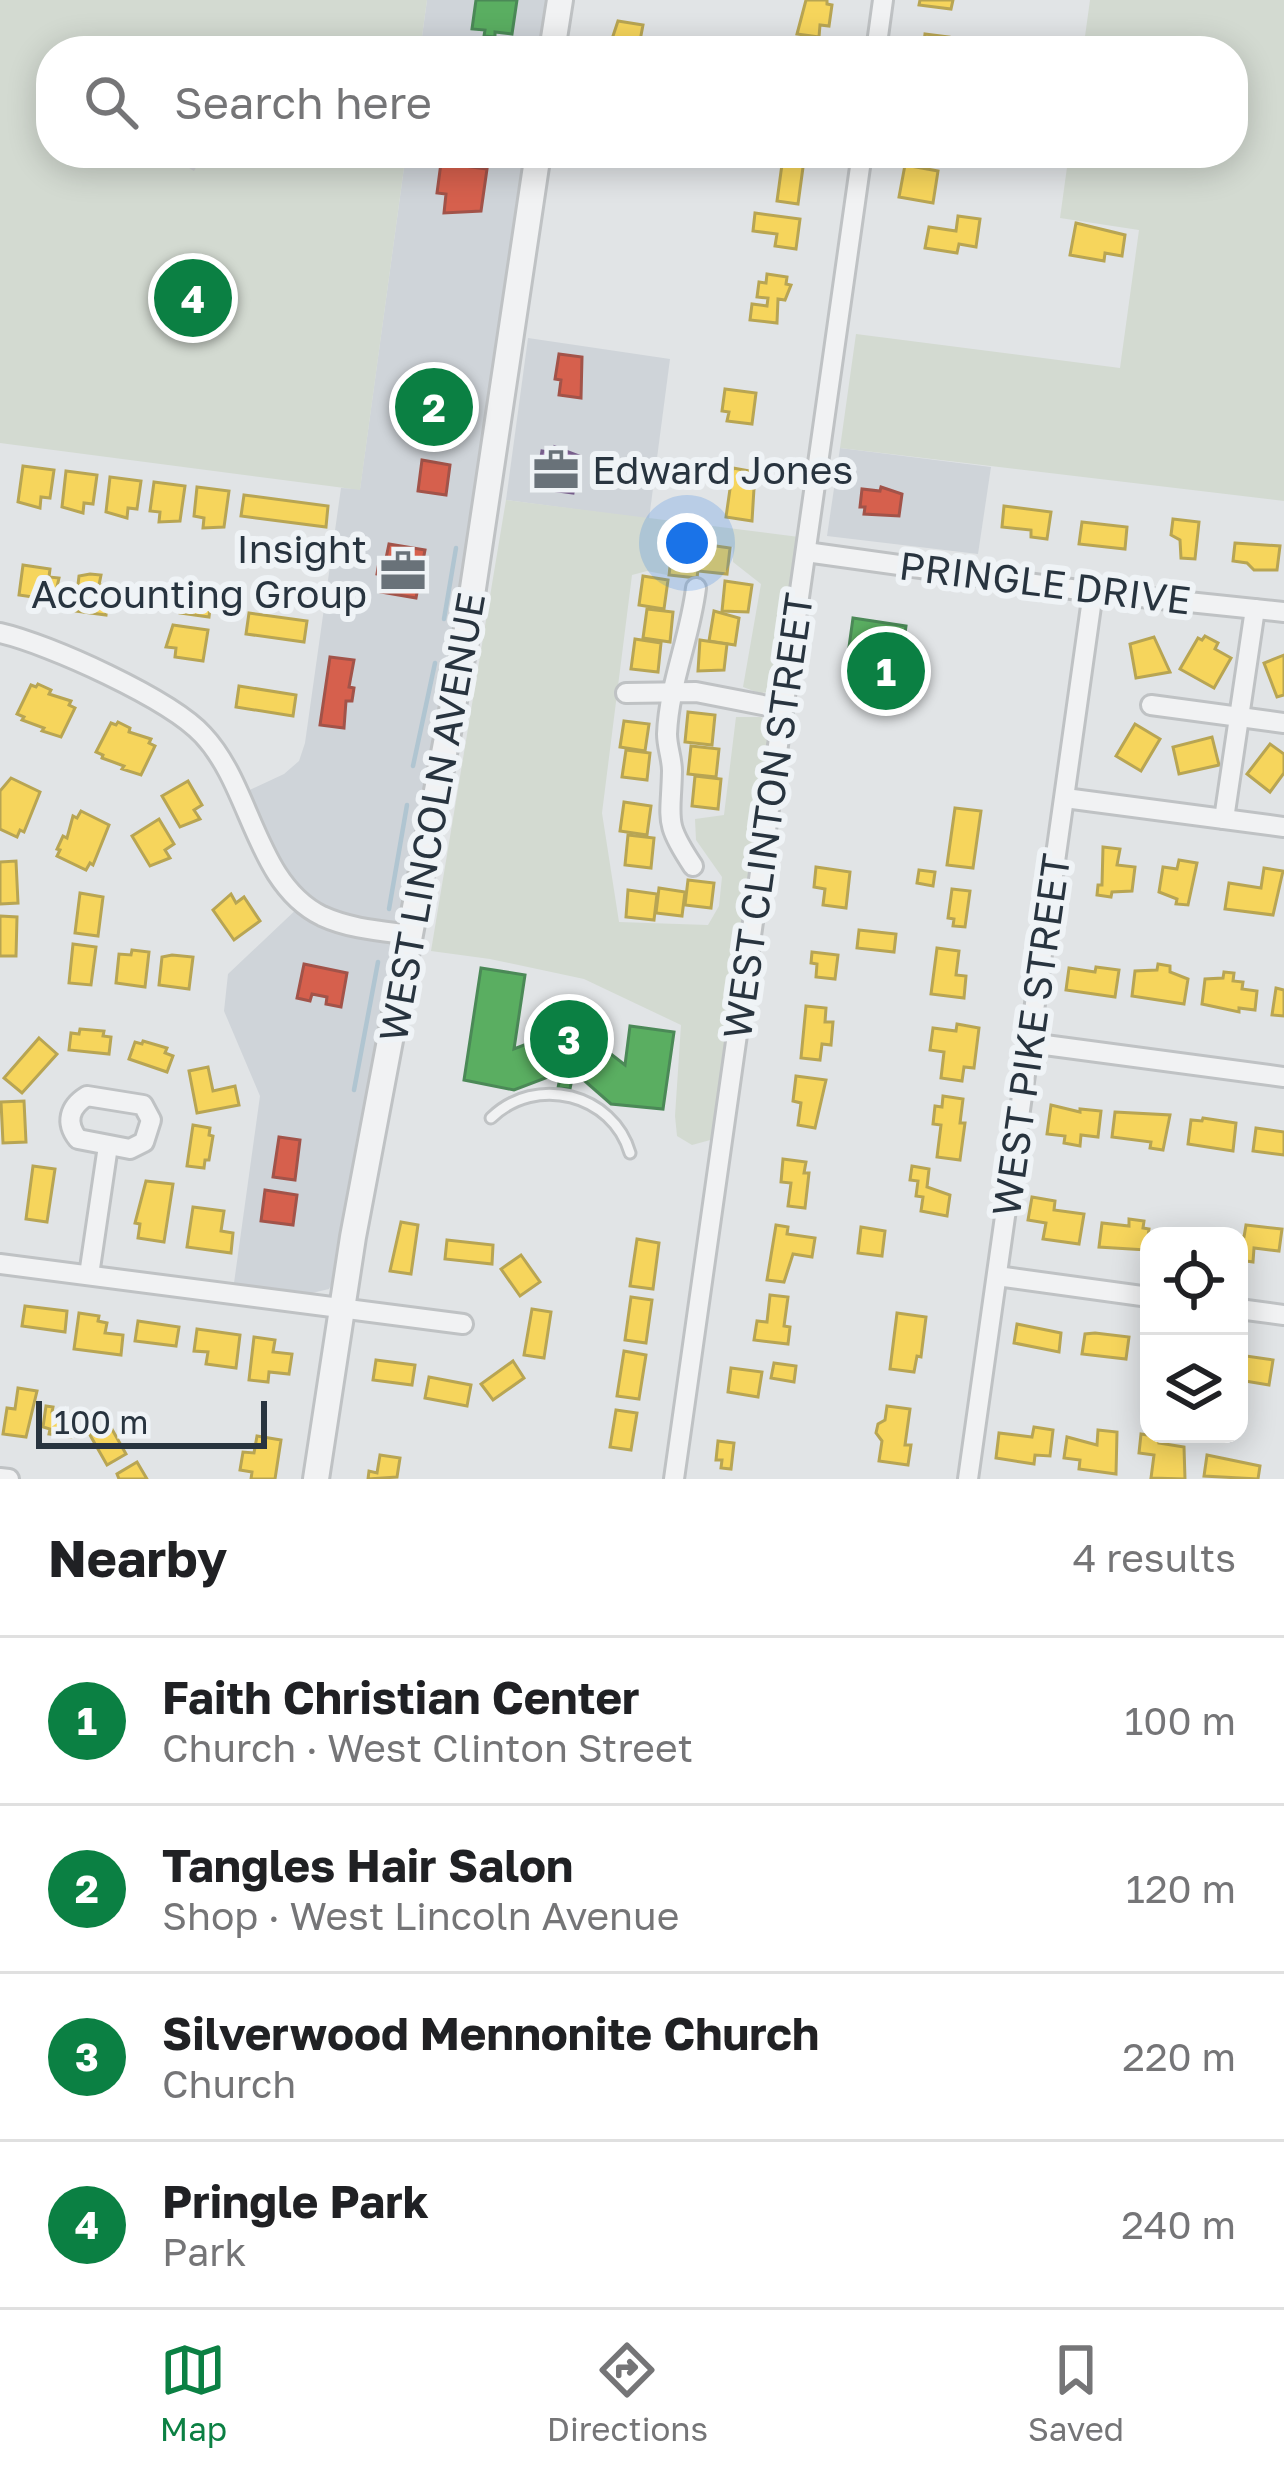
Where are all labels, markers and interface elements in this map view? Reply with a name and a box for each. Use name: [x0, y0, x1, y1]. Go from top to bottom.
search box: [36, 36, 1248, 168]
icon: search: [78, 69, 144, 135]
text: Search here: [174, 75, 432, 129]
pin: 4: [154, 253, 232, 343]
pin: 2: [395, 362, 473, 452]
office icon: Edward Jones: [531, 445, 581, 495]
place label: Edward Jones: [592, 446, 853, 493]
your location: [657, 513, 717, 573]
place label: Insight Accounting Group: [31, 525, 367, 617]
street label: PRINGLE DRIVE: [897, 541, 1193, 624]
office icon: Insight Accounting Group: [378, 546, 428, 596]
street label: WEST LINCOLN AVENUE: [369, 589, 494, 1045]
street label: WEST CLINTON STREET: [713, 590, 822, 1042]
pin: 1: [847, 626, 925, 716]
street label: WEST PIKE STREET: [982, 851, 1079, 1219]
pin: 3: [530, 994, 608, 1084]
map controls: [1140, 1227, 1248, 1443]
button: locate: [1140, 1227, 1248, 1335]
button: layers: [1140, 1335, 1248, 1443]
scale bar: [36, 1395, 267, 1448]
text: 100 m: [54, 1402, 148, 1441]
text: Nearby: [48, 1527, 227, 1588]
text: 4 results: [1073, 1534, 1236, 1581]
text: Faith Christian Center: [162, 1670, 640, 1724]
text: 1: [77, 1697, 97, 1744]
text: 100 m: [1124, 1697, 1236, 1744]
text: Church · West Clinton Street: [162, 1724, 693, 1771]
text: Tangles Hair Salon: [162, 1838, 573, 1892]
text: 2: [75, 1865, 99, 1912]
text: 120 m: [1126, 1865, 1236, 1912]
text: Shop · West Lincoln Avenue: [162, 1892, 679, 1939]
text: Silverwood Mennonite Church: [162, 2006, 819, 2060]
text: 3: [75, 2033, 99, 2080]
text: 220 m: [1122, 2033, 1236, 2080]
text: Church: [162, 2060, 296, 2107]
text: Pringle Park: [162, 2174, 429, 2228]
text: 4: [75, 2201, 99, 2248]
text: 240 m: [1121, 2201, 1236, 2248]
text: Park: [162, 2228, 246, 2275]
tab: Map: [160, 2337, 227, 2448]
tab: Directions: [547, 2337, 708, 2448]
tab: Saved: [1028, 2337, 1124, 2448]

